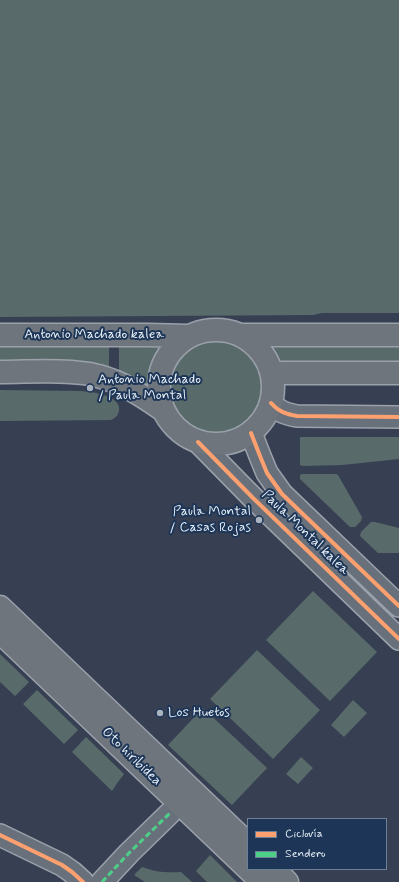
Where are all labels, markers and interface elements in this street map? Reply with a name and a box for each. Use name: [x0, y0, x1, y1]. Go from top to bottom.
street label: Antonio Machado kalea: [24, 327, 164, 343]
place label: Antonio Machado / Paula Montal: [98, 372, 201, 404]
marker: Antonio Machado / Paula Montal: [85, 383, 95, 393]
street label: Paula Montal kalea: [258, 487, 352, 579]
place label: Paula Montal / Casas Rojas: [170, 504, 251, 536]
marker: Paula Montal / Casas Rojas: [254, 515, 264, 525]
place label: Los Huetos: [168, 705, 230, 721]
marker: Los Huetos: [155, 708, 165, 718]
street label: Oto hiribidea: [98, 724, 164, 790]
legend: [247, 818, 387, 870]
text: Ciclovía: [285, 826, 323, 842]
text: Sendero: [285, 846, 326, 862]

